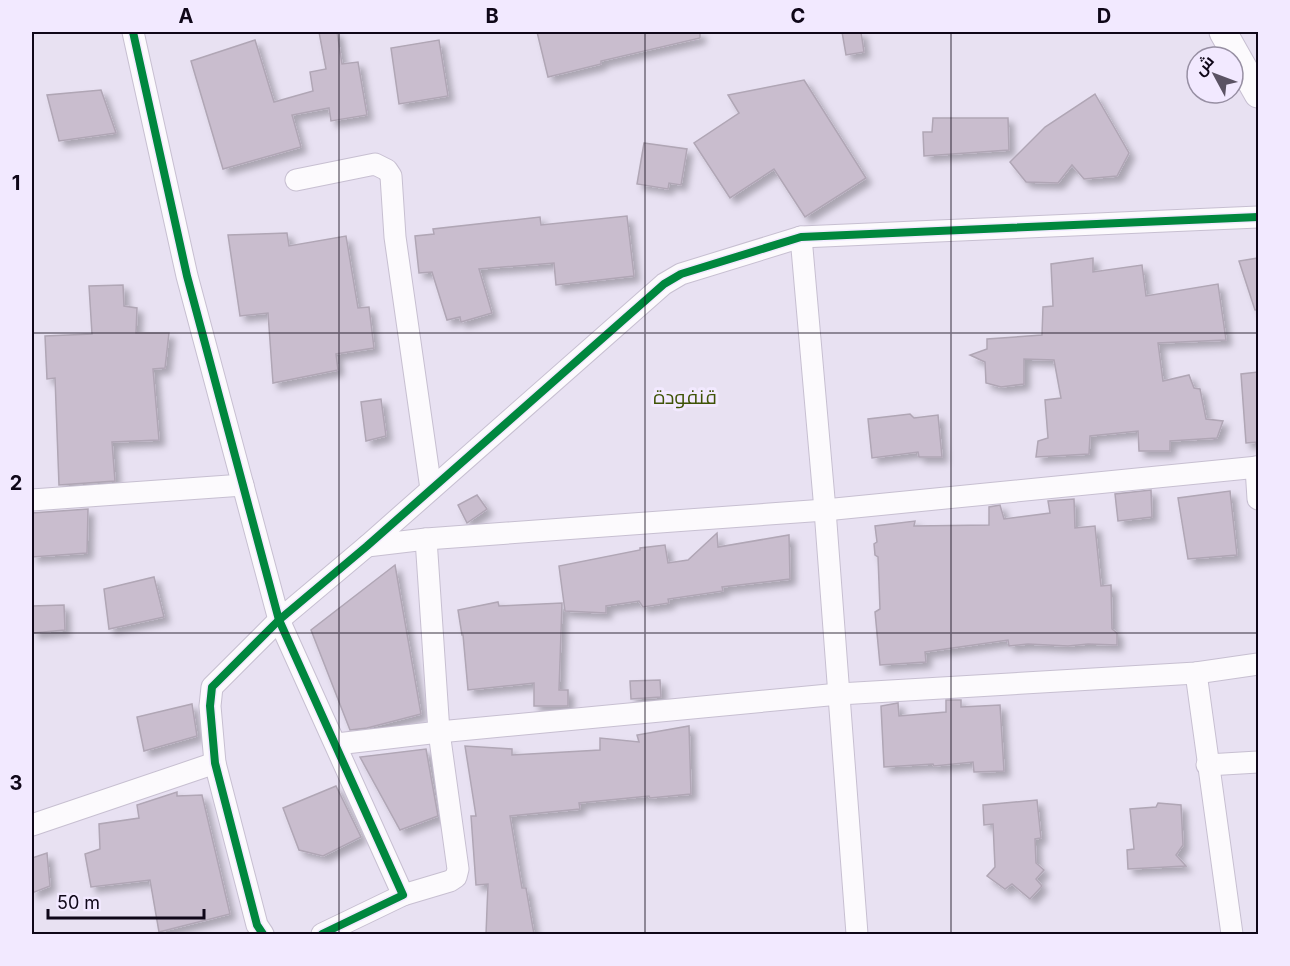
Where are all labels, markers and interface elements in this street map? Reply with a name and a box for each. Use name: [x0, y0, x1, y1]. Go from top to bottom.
text: A: [179, 4, 194, 28]
text: B: [485, 4, 499, 28]
text: C: [791, 4, 805, 28]
text: D: [1097, 4, 1111, 28]
north arrow: [1185, 45, 1245, 105]
text: ش: [1189, 51, 1218, 79]
text: 1: [12, 171, 20, 195]
district label: قنفودة: [653, 385, 717, 409]
text: 2: [10, 471, 22, 495]
text: 3: [10, 771, 22, 795]
scale bar: [48, 882, 204, 920]
text: 50 m: [57, 892, 100, 913]

